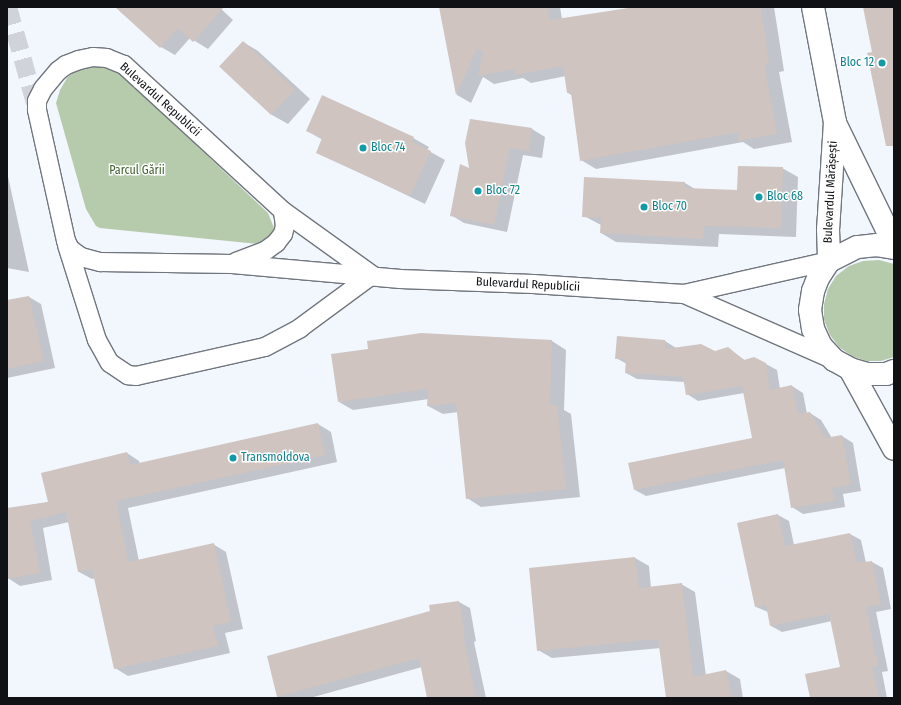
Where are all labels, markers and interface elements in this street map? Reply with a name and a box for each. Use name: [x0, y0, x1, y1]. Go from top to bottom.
place label: Bloc 12: [840, 56, 874, 70]
marker: Bloc 12: [877, 58, 887, 68]
street label: Bulevardul Republicii: [116, 60, 204, 140]
street label: Bulevardul Mărășești: [821, 140, 841, 244]
place label: Bloc 74: [371, 141, 405, 155]
marker: Bloc 74: [358, 143, 368, 153]
park label: Parcul Gării: [109, 164, 165, 178]
place label: Bloc 72: [486, 184, 520, 198]
marker: Bloc 72: [473, 186, 483, 196]
place label: Bloc 68: [767, 190, 803, 204]
marker: Bloc 68: [754, 192, 764, 202]
place label: Bloc 70: [652, 200, 687, 214]
marker: Bloc 70: [639, 202, 649, 212]
street label: Bulevardul Republicii: [476, 275, 580, 295]
place label: Transmoldova: [241, 451, 310, 465]
marker: Transmoldova: [228, 453, 238, 463]

